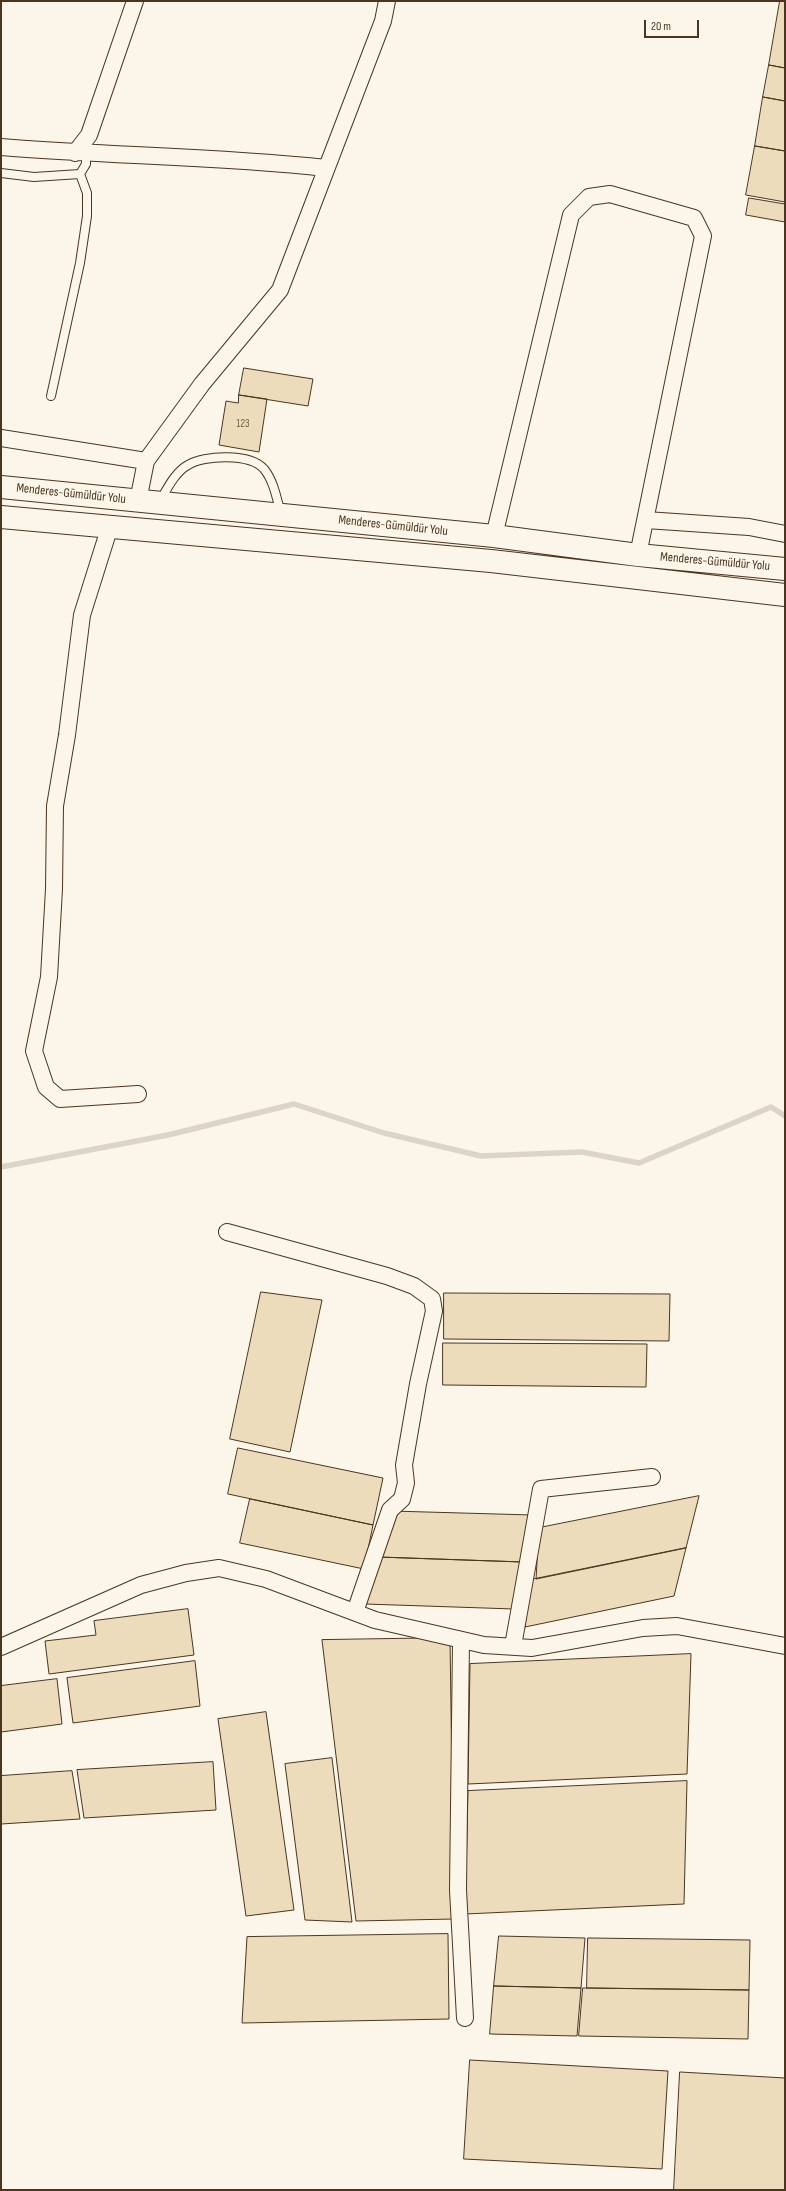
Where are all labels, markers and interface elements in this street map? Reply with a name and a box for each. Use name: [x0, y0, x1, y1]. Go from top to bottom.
scale bar: [646, 12, 701, 38]
text: 20 m: [651, 19, 671, 34]
house number: 123: [236, 417, 250, 431]
street label: Menderes-Gümüldür Yolu: [15, 480, 127, 508]
street label: Menderes-Gümüldür Yolu: [337, 512, 449, 540]
street label: Menderes-Gümüldür Yolu: [659, 549, 771, 575]

